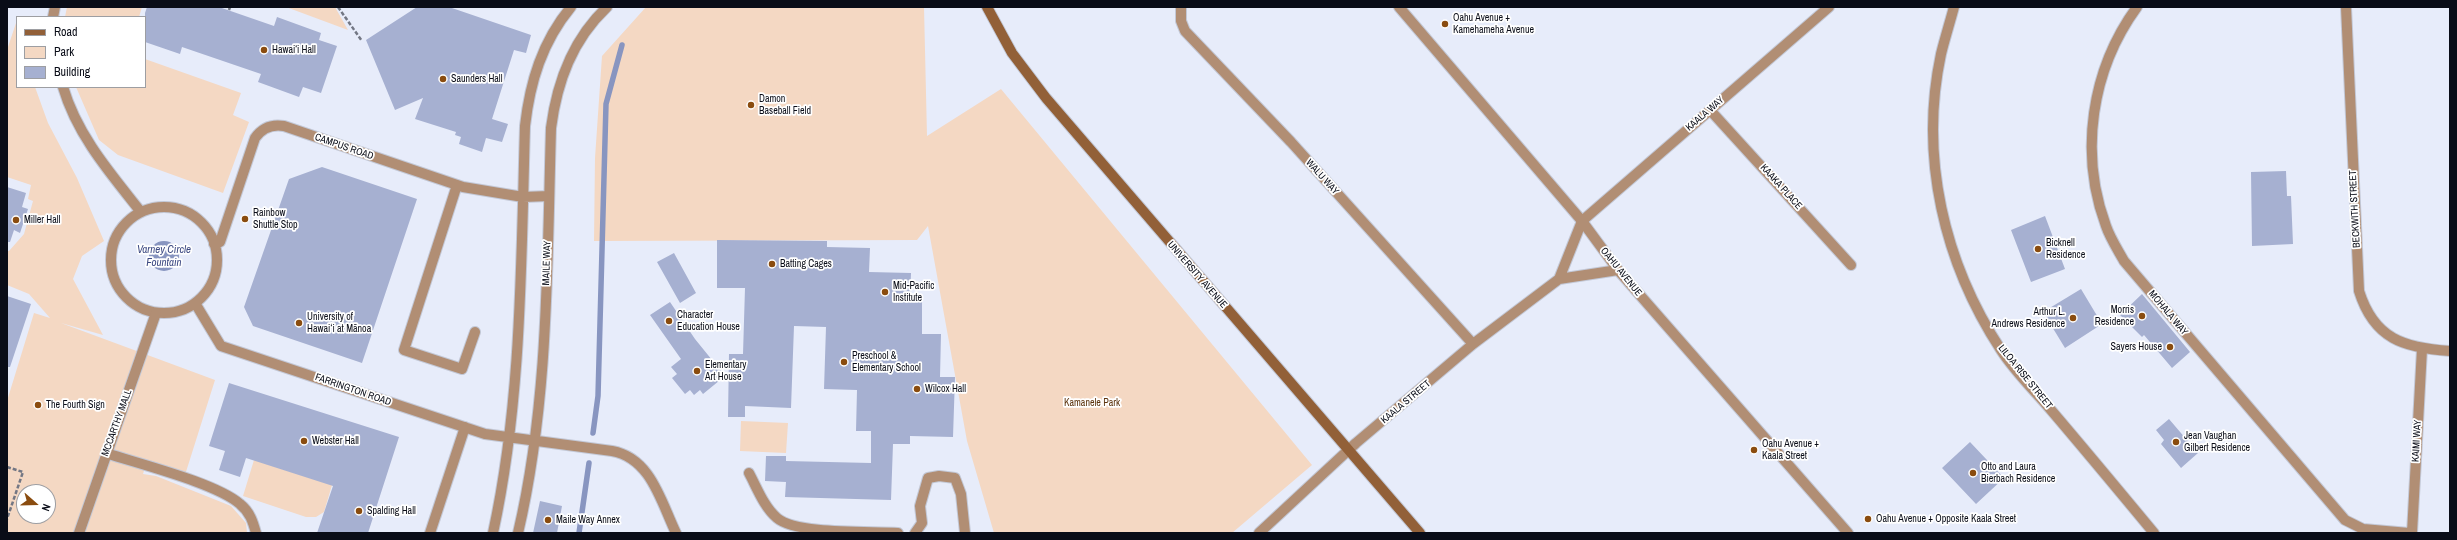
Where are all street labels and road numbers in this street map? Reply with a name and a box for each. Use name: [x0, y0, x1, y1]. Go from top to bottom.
street label: KAALA WAY: [1684, 94, 1726, 134]
street label: CAMPUS ROAD: [313, 131, 375, 163]
street label: WALU WAY: [1303, 157, 1341, 197]
street label: KAAKA PLACE: [1758, 162, 1804, 212]
street label: BECKWITH STREET: [2347, 170, 2363, 248]
street label: UNIVERSITY AVENUE: [1165, 239, 1229, 311]
street label: MAILE WAY: [540, 240, 554, 286]
street label: OAHU AVENUE: [1598, 245, 1644, 299]
street label: MOHALA WAY: [2146, 288, 2190, 338]
street label: LILOA RISE STREET: [1995, 342, 2055, 412]
street label: FARRINGTON ROAD: [313, 371, 393, 409]
street label: KAALA STREET: [1379, 378, 1433, 426]
street label: MCCARTHY MALL: [99, 388, 135, 458]
street label: KAIMI WAY: [2410, 420, 2424, 462]

